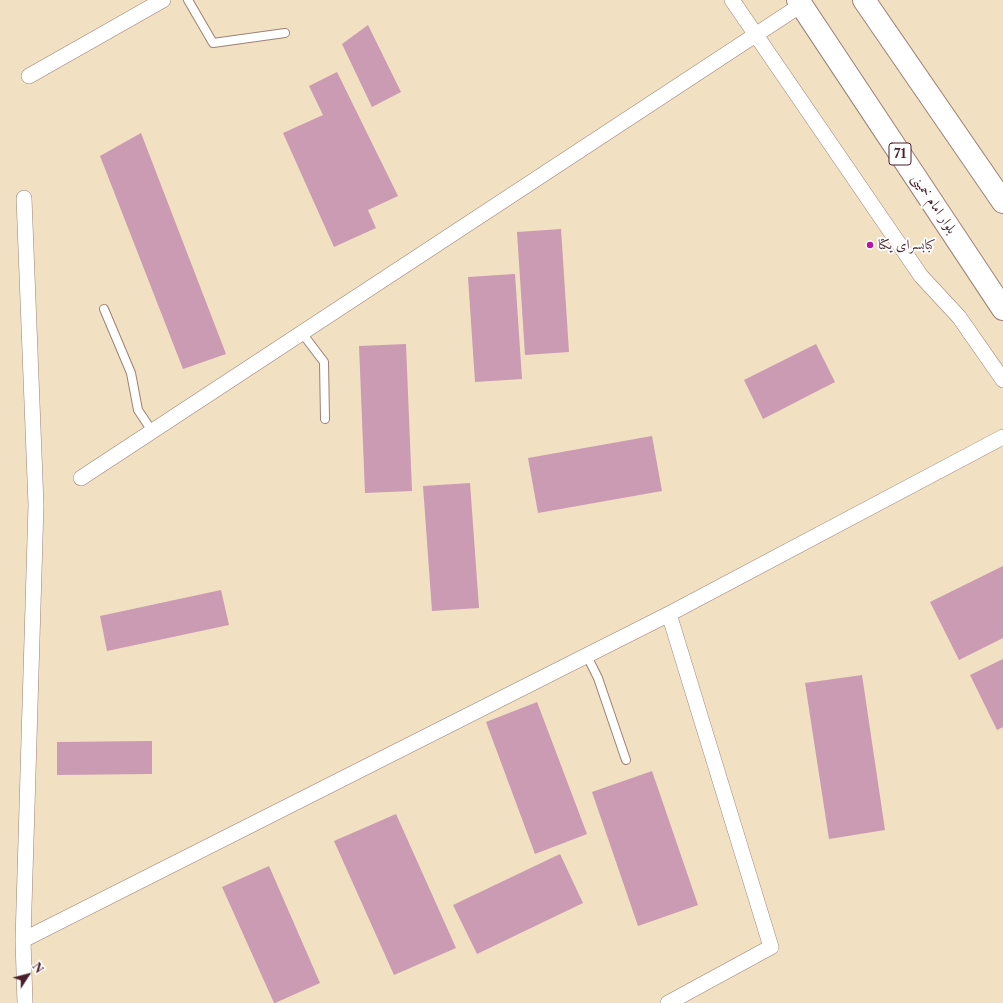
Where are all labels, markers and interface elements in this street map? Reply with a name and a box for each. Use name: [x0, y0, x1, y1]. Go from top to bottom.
road number: 71: [889, 143, 911, 165]
street label: بلوار امام خمینی: [908, 171, 960, 237]
place label: کبابسرای یکتا: [878, 237, 936, 253]
marker: کبابسرای یکتا: [865, 240, 875, 250]
north arrow: [8, 955, 48, 995]
text: N: [29, 960, 46, 976]

